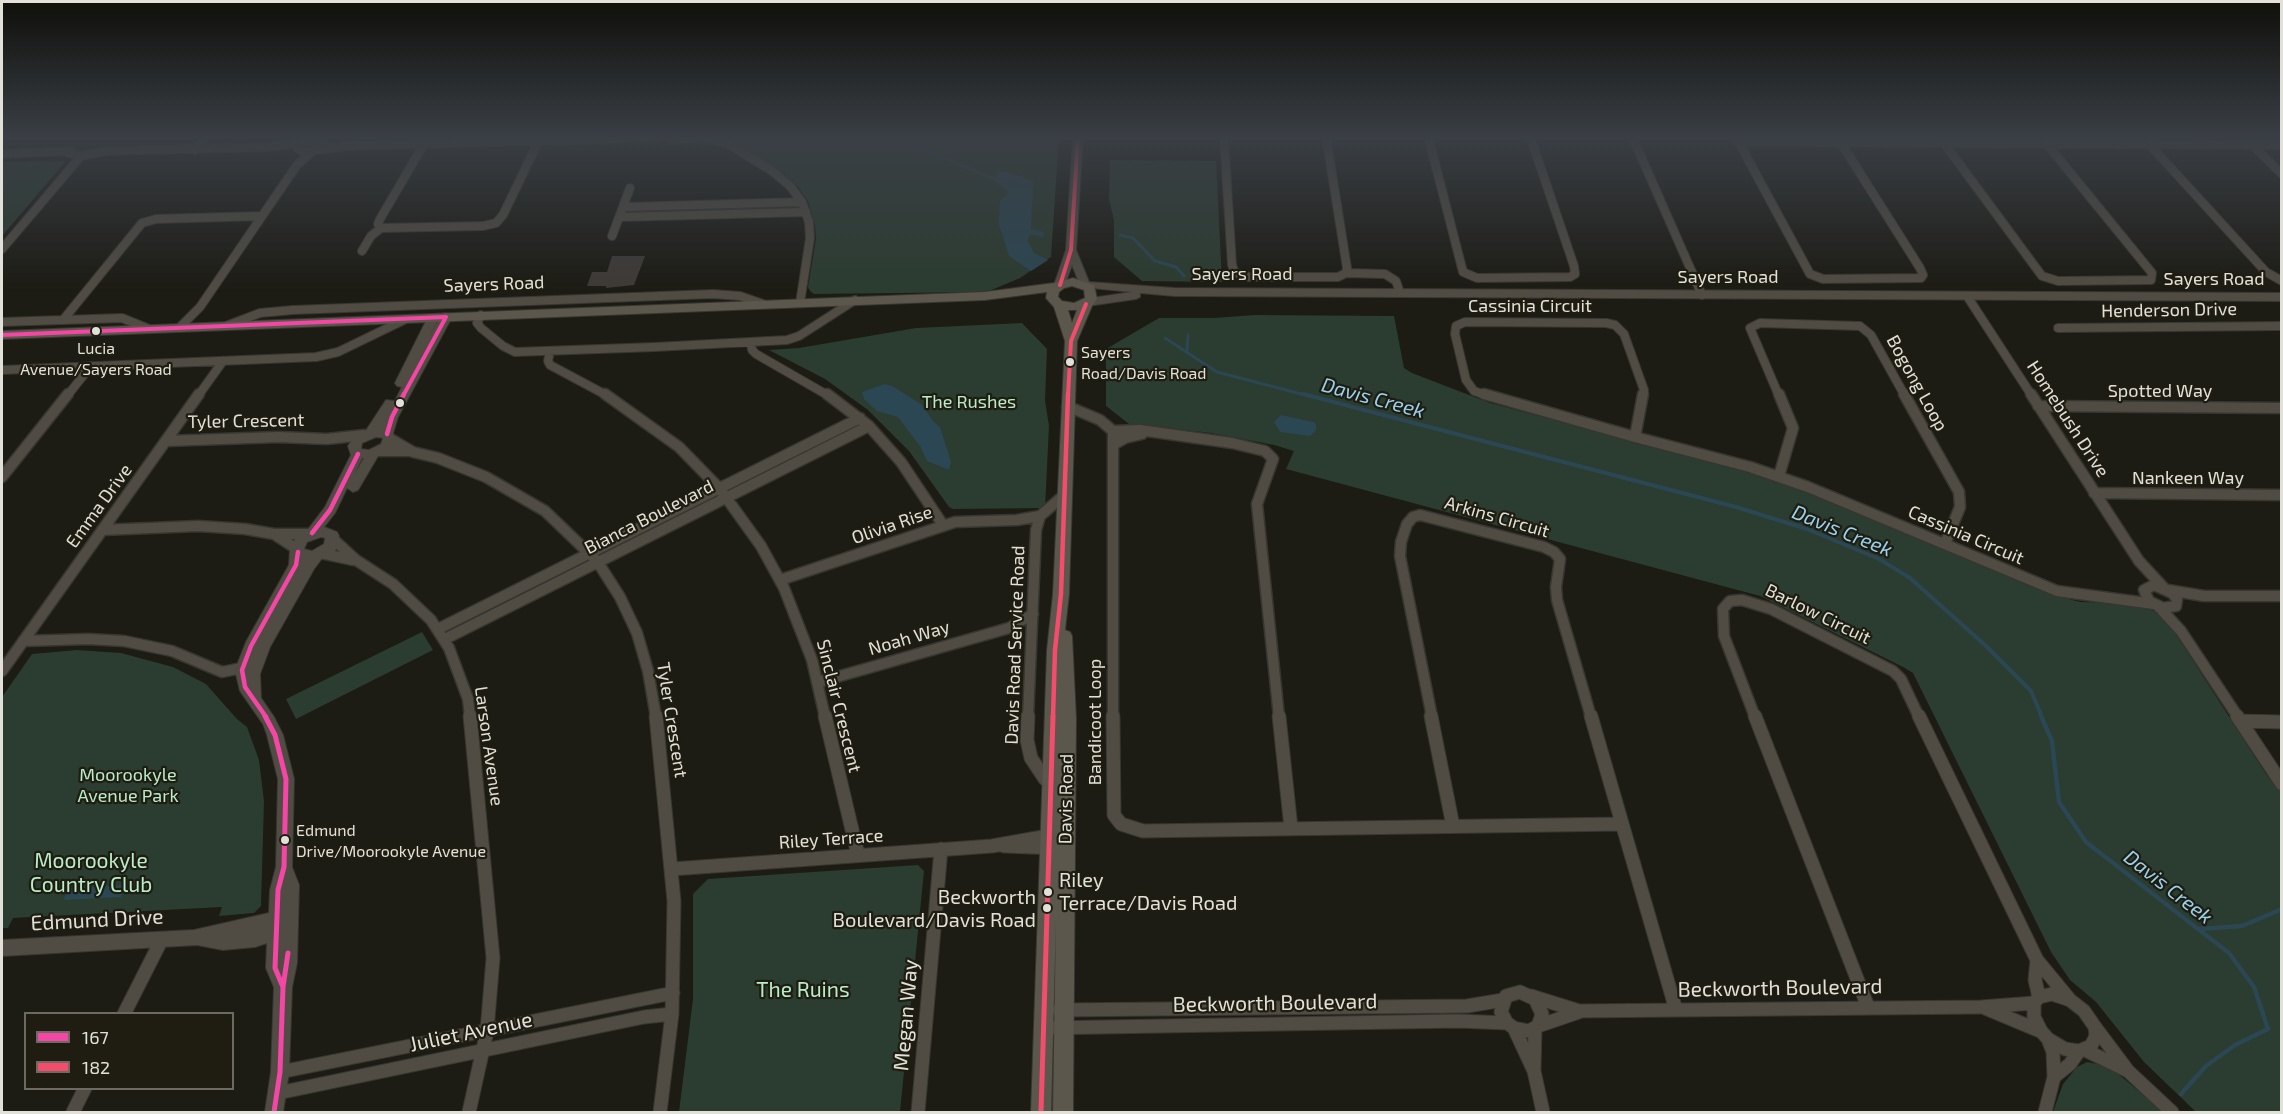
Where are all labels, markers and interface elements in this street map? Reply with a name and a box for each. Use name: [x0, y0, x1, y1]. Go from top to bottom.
street label: Sayers Road: [1192, 263, 1292, 285]
street label: Sayers Road: [1678, 266, 1778, 288]
street label: Sayers Road: [2164, 268, 2264, 290]
street label: Sayers Road: [443, 271, 545, 297]
street label: Cassinia Circuit: [1468, 295, 1592, 317]
street label: Henderson Drive: [2101, 298, 2237, 322]
marker: Lucia Avenue/Sayers Road: [90, 325, 102, 337]
street label: Bogong Loop: [1882, 331, 1952, 435]
place label: Lucia Avenue/Sayers Road: [20, 339, 172, 377]
place label: Sayers Road/Davis Road: [1081, 343, 1207, 381]
marker: Sayers Road/Davis Road: [1064, 356, 1076, 368]
street label: Homebush Drive: [2022, 357, 2114, 481]
water label: Davis Creek: [1319, 373, 1427, 423]
street label: Spotted Way: [2108, 380, 2212, 402]
park label: The Rushes: [922, 391, 1016, 413]
unlabelled marker: [394, 397, 406, 409]
street label: Tyler Crescent: [188, 409, 304, 433]
street label: Emma Drive: [61, 460, 137, 552]
street label: Nankeen Way: [2132, 467, 2244, 489]
street label: Bianca Boulevard: [581, 475, 717, 559]
street label: Arkins Circuit: [1442, 492, 1552, 542]
water label: Davis Creek: [1788, 500, 1896, 562]
street label: Olivia Rise: [849, 501, 935, 549]
street label: Cassinia Circuit: [1905, 501, 2027, 569]
street label: Davis Road Service Road: [1001, 545, 1029, 745]
street label: Barlow Circuit: [1762, 579, 1874, 649]
street label: Noah Way: [866, 616, 952, 660]
street label: Sinclair Crescent: [812, 637, 866, 775]
street label: Bandicoot Loop: [1084, 659, 1106, 785]
street label: Tyler Crescent: [652, 661, 692, 779]
street label: Larson Avenue: [470, 685, 508, 807]
street label: Davis Road: [1054, 754, 1078, 844]
park label: Moorookyle Avenue Park: [77, 764, 179, 806]
place label: Edmund Drive/Moorookyle Avenue: [296, 821, 486, 859]
street label: Riley Terrace: [778, 825, 884, 853]
marker: Edmund Drive/Moorookyle Avenue: [279, 834, 291, 846]
water label: Davis Creek: [2119, 845, 2217, 929]
park label: Moorookyle Country Club: [30, 848, 152, 898]
place label: Riley Terrace/Davis Road: [1059, 868, 1237, 915]
place label: Beckworth Boulevard/Davis Road: [833, 885, 1036, 932]
marker: Riley Terrace/Davis Road: [1042, 886, 1054, 898]
marker: Beckworth Boulevard/Davis Road: [1041, 902, 1053, 914]
street label: Edmund Drive: [30, 904, 164, 936]
street label: Megan Way: [889, 958, 923, 1072]
street label: Beckworth Boulevard: [1677, 974, 1883, 1002]
park label: The Ruins: [756, 977, 850, 1003]
street label: Beckworth Boulevard: [1172, 989, 1378, 1017]
street label: Juliet Avenue: [407, 1007, 535, 1057]
legend: [24, 1012, 234, 1090]
text: 167: [82, 1026, 109, 1048]
text: 182: [82, 1056, 110, 1078]

